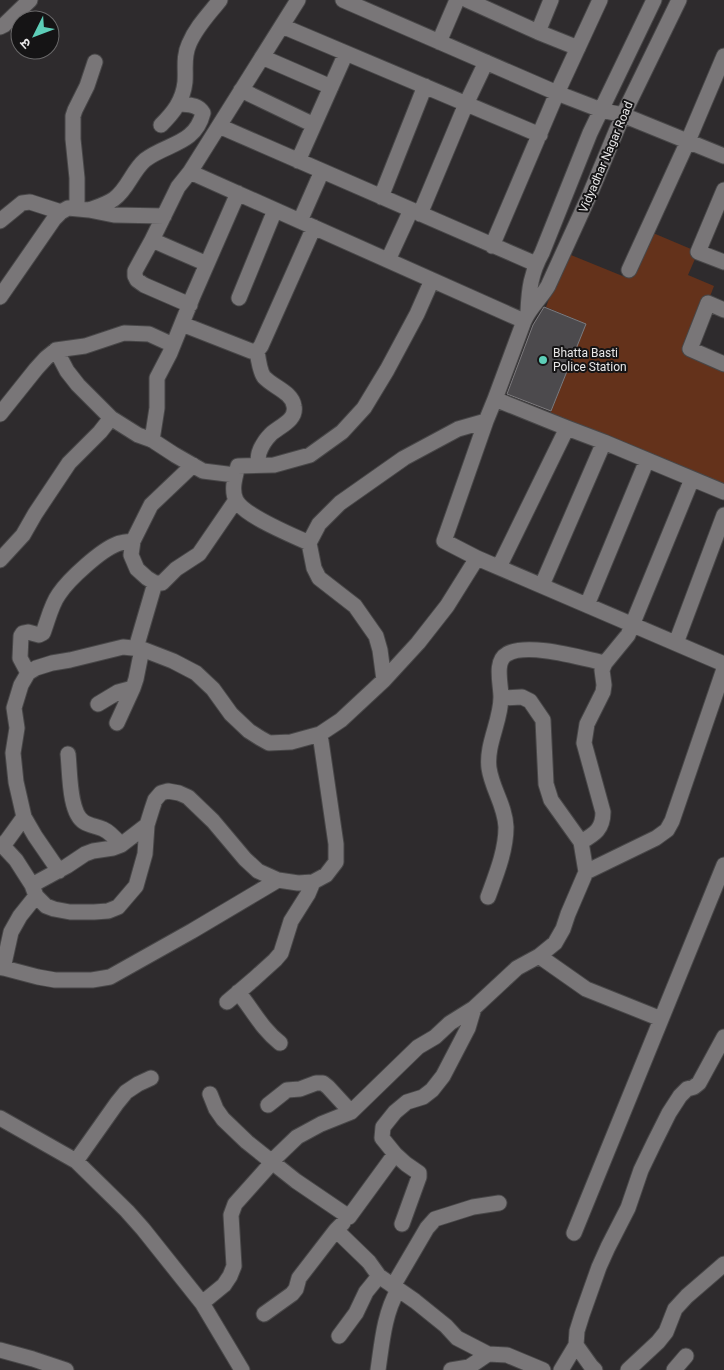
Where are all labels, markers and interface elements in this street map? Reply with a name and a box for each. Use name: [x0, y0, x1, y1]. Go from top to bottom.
north arrow: [10, 10, 60, 60]
text: उ: [16, 35, 34, 52]
street label: Vidyadhar Nagar Road: [576, 99, 636, 215]
place label: Bhatta Basti Police Station: [553, 346, 627, 374]
marker: Bhatta Basti Police Station: [537, 354, 549, 366]

